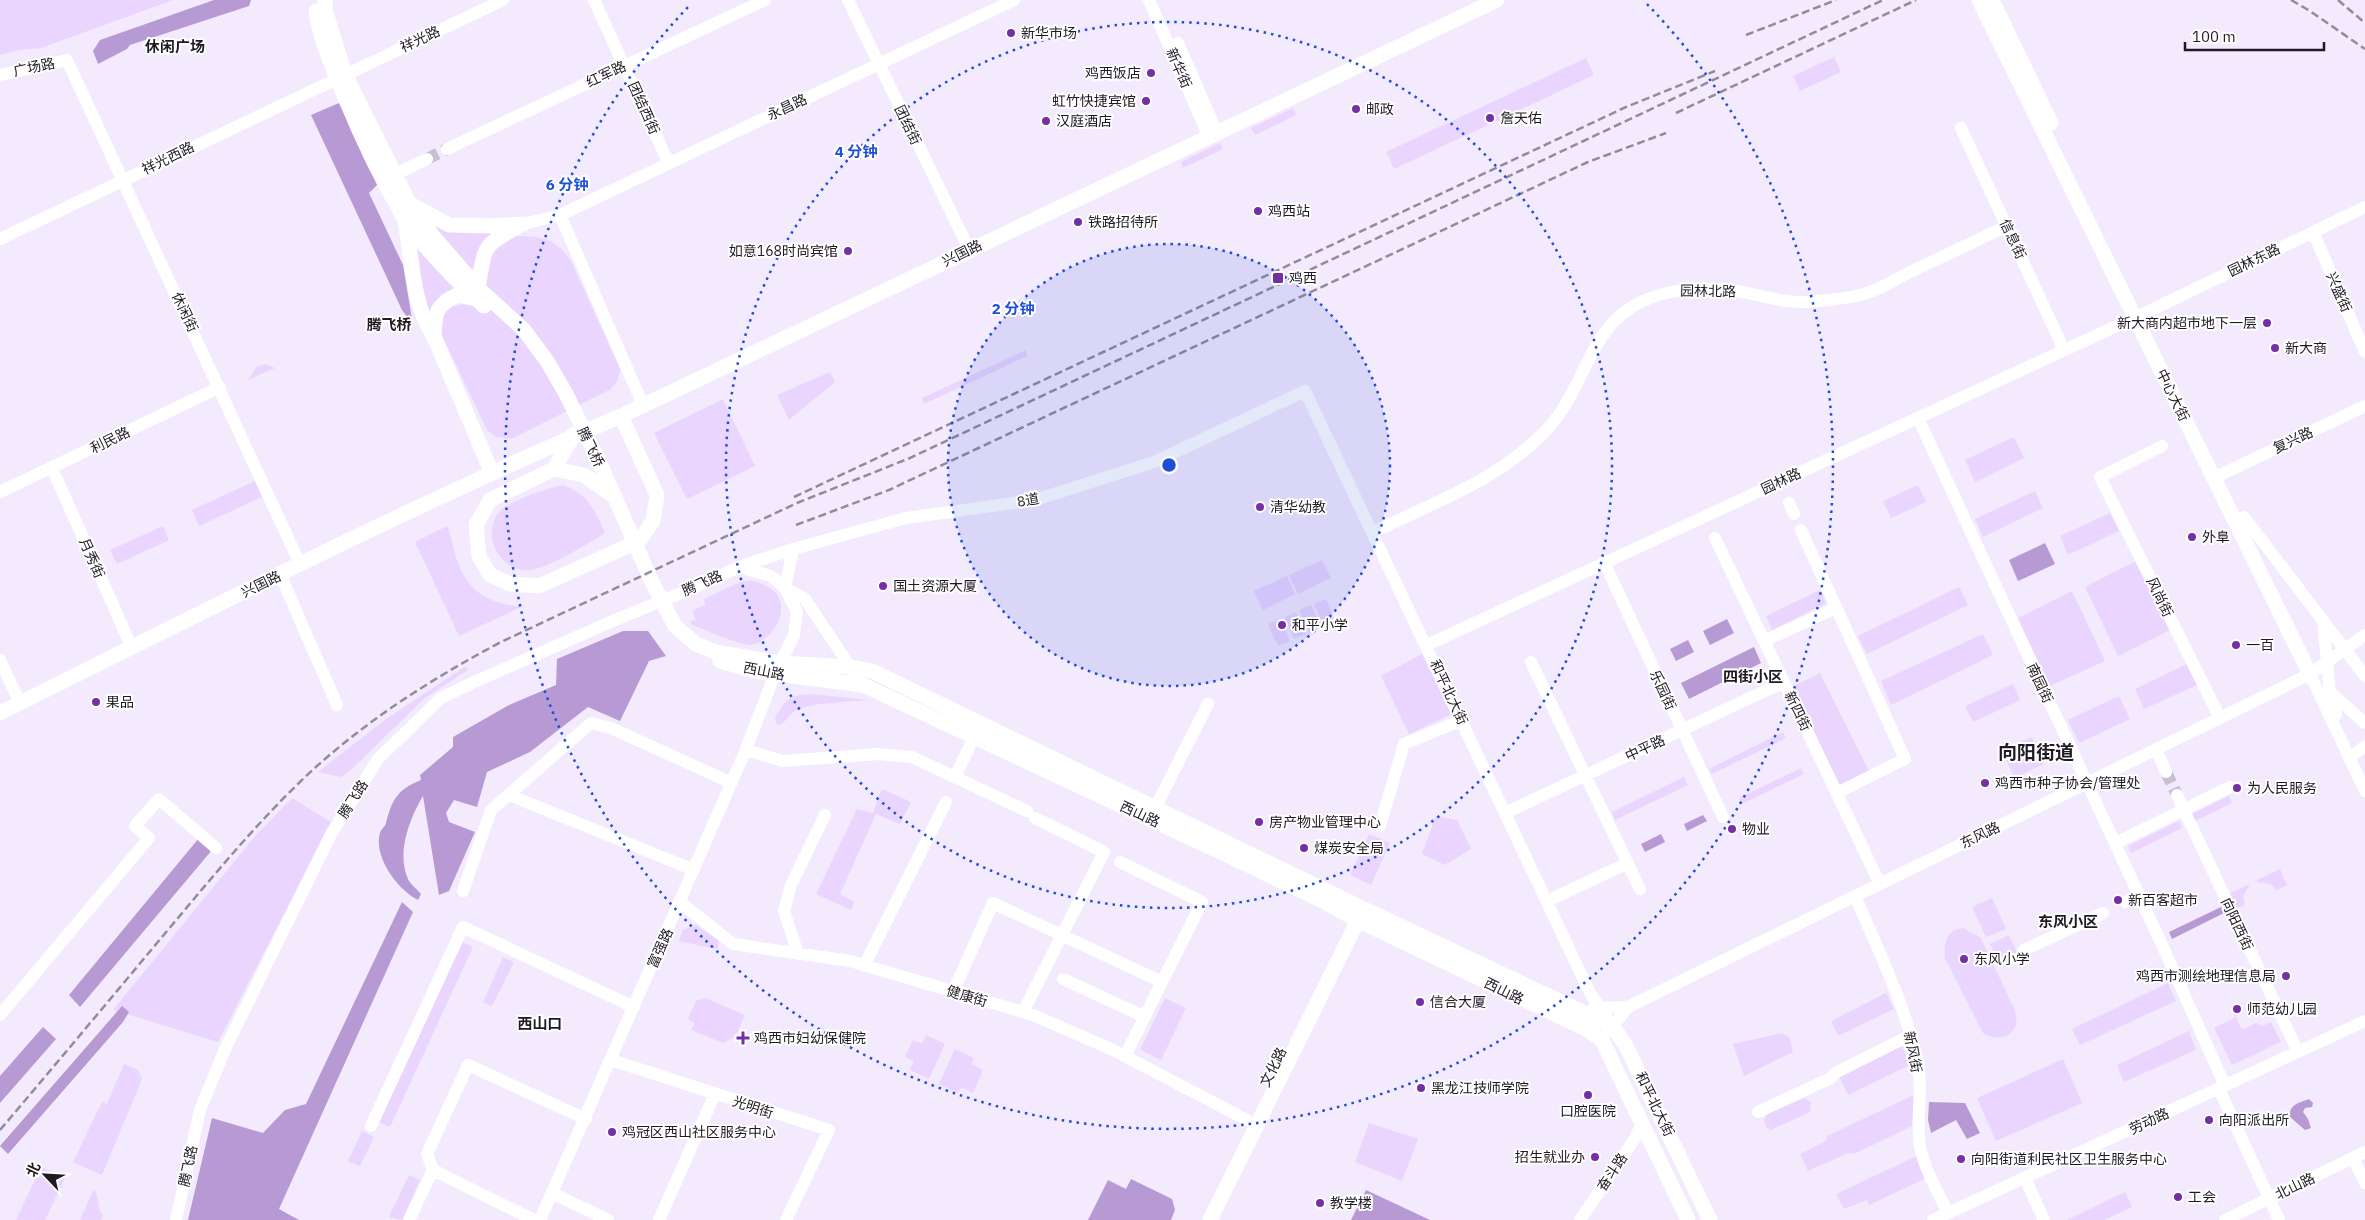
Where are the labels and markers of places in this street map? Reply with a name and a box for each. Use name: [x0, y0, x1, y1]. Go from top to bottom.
place label: 新华市场: [1021, 24, 1077, 42]
marker: 新华市场: [1005, 27, 1017, 39]
place label: 鸡西饭店: [1085, 64, 1141, 82]
marker: 鸡西饭店: [1145, 67, 1157, 79]
place label: 虹竹快捷宾馆: [1052, 92, 1136, 110]
marker: 虹竹快捷宾馆: [1140, 95, 1152, 107]
place label: 邮政: [1366, 100, 1394, 118]
marker: 邮政: [1350, 103, 1362, 115]
place label: 詹天佑: [1500, 109, 1542, 127]
place label: 汉庭酒店: [1056, 112, 1112, 130]
marker: 詹天佑: [1484, 112, 1496, 124]
marker: 汉庭酒店: [1040, 115, 1052, 127]
place label: 鸡西站: [1268, 202, 1310, 220]
marker: 鸡西站: [1252, 205, 1264, 217]
place label: 铁路招待所: [1088, 213, 1158, 231]
marker: 铁路招待所: [1072, 216, 1084, 228]
place label: 如意168时尚宾馆: [729, 242, 838, 260]
marker: 如意168时尚宾馆: [842, 245, 854, 257]
place label: 鸡西: [1289, 269, 1317, 287]
marker: 鸡西: [1271, 271, 1285, 285]
place label: 新大商内超市地下一层: [2117, 314, 2257, 332]
marker: 新大商内超市地下一层: [2261, 317, 2273, 329]
place label: 新大商: [2285, 339, 2327, 357]
marker: 新大商: [2269, 342, 2281, 354]
centre of rings: [1160, 456, 1178, 474]
place label: 清华幼教: [1270, 498, 1326, 516]
marker: 清华幼教: [1254, 501, 1266, 513]
place label: 外阜: [2202, 528, 2230, 546]
marker: 外阜: [2186, 531, 2198, 543]
place label: 国土资源大厦: [893, 577, 977, 595]
marker: 国土资源大厦: [877, 580, 889, 592]
place label: 和平小学: [1292, 616, 1348, 634]
marker: 和平小学: [1276, 619, 1288, 631]
place label: 一百: [2246, 636, 2274, 654]
marker: 一百: [2230, 639, 2242, 651]
place label: 果品: [106, 693, 134, 711]
marker: 果品: [90, 696, 102, 708]
place label: 鸡西市种子协会/管理处: [1995, 774, 2140, 792]
marker: 鸡西市种子协会/管理处: [1979, 777, 1991, 789]
place label: 为人民服务: [2247, 779, 2317, 797]
marker: 为人民服务: [2231, 782, 2243, 794]
place label: 房产物业管理中心: [1269, 813, 1381, 831]
marker: 房产物业管理中心: [1253, 816, 1265, 828]
place label: 物业: [1742, 820, 1770, 838]
marker: 物业: [1726, 823, 1738, 835]
place label: 煤炭安全局: [1314, 839, 1384, 857]
marker: 煤炭安全局: [1298, 842, 1310, 854]
place label: 新百客超市: [2128, 891, 2198, 909]
marker: 新百客超市: [2112, 894, 2124, 906]
place label: 东风小学: [1974, 950, 2030, 968]
marker: 东风小学: [1958, 953, 1970, 965]
place label: 鸡西市测绘地理信息局: [2136, 967, 2276, 985]
marker: 鸡西市测绘地理信息局: [2280, 970, 2292, 982]
place label: 信合大厦: [1430, 993, 1486, 1011]
marker: 信合大厦: [1414, 996, 1426, 1008]
place label: 师范幼儿园: [2247, 1000, 2317, 1018]
marker: 师范幼儿园: [2231, 1003, 2243, 1015]
place label: 鸡西市妇幼保健院: [754, 1029, 866, 1047]
marker: 鸡西市妇幼保健院: [736, 1031, 750, 1045]
place label: 黑龙江技师学院: [1431, 1079, 1529, 1097]
marker: 黑龙江技师学院: [1415, 1082, 1427, 1094]
marker: 口腔医院: [1582, 1089, 1594, 1101]
place label: 口腔医院: [1560, 1102, 1616, 1120]
place label: 向阳派出所: [2219, 1111, 2289, 1129]
marker: 向阳派出所: [2203, 1114, 2215, 1126]
place label: 鸡冠区西山社区服务中心: [622, 1123, 776, 1141]
marker: 鸡冠区西山社区服务中心: [606, 1126, 618, 1138]
place label: 招生就业办: [1515, 1148, 1585, 1166]
place label: 向阳街道利民社区卫生服务中心: [1971, 1150, 2167, 1168]
marker: 招生就业办: [1589, 1151, 1601, 1163]
marker: 向阳街道利民社区卫生服务中心: [1955, 1153, 1967, 1165]
place label: 工会: [2188, 1188, 2216, 1206]
marker: 工会: [2172, 1191, 2184, 1203]
place label: 教学楼: [1330, 1194, 1372, 1212]
marker: 教学楼: [1314, 1197, 1326, 1209]

